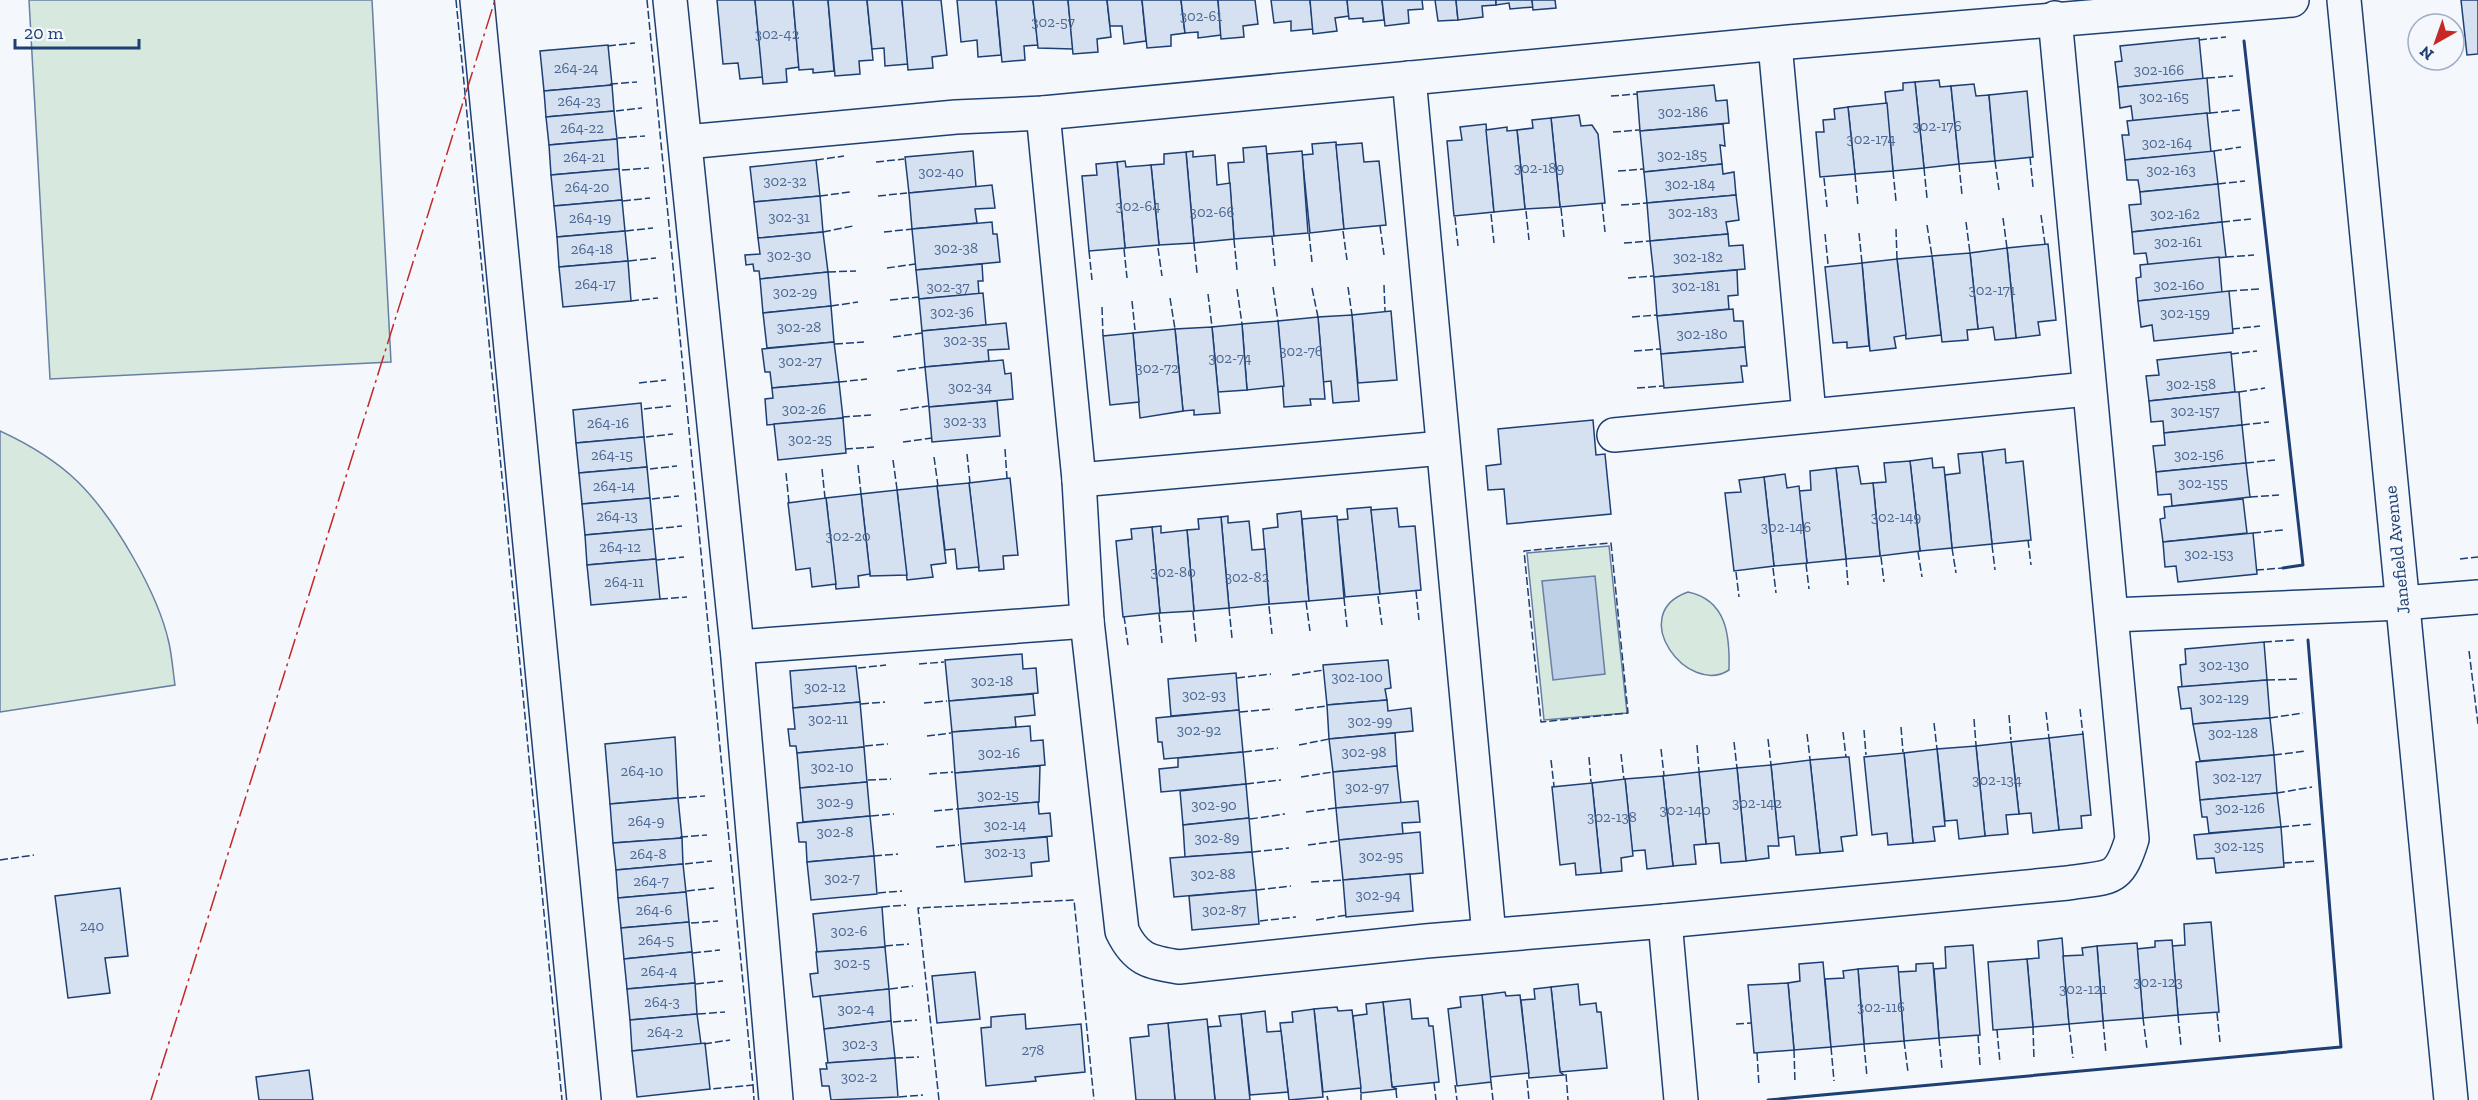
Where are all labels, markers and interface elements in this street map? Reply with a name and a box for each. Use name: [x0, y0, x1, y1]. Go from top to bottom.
house number: 302-61: [1180, 7, 1223, 25]
scale bar: [15, 12, 140, 50]
north arrow: [2406, 12, 2466, 72]
house number: 302-57: [1031, 13, 1075, 31]
text: 20 m: [24, 22, 64, 44]
house number: 302-42: [755, 25, 800, 43]
text: N: [2416, 42, 2437, 64]
house number: 264-24: [554, 59, 598, 77]
house number: 302-166: [2134, 61, 2184, 79]
house number: 302-165: [2139, 88, 2189, 106]
house number: 264-23: [557, 92, 601, 110]
house number: 302-186: [1658, 103, 1708, 121]
house number: 302-176: [1912, 117, 1962, 135]
house number: 264-22: [560, 119, 604, 137]
house number: 302-174: [1847, 130, 1895, 148]
house number: 302-164: [2142, 134, 2192, 152]
house number: 302-185: [1657, 146, 1707, 164]
house number: 264-21: [563, 148, 605, 166]
house number: 302-189: [1514, 159, 1564, 177]
house number: 302-163: [2146, 161, 2196, 179]
house number: 302-40: [918, 163, 964, 181]
house number: 302-32: [763, 172, 807, 190]
house number: 302-184: [1665, 175, 1715, 193]
house number: 264-20: [565, 178, 610, 196]
house number: 302-64: [1116, 197, 1160, 215]
house number: 302-66: [1190, 203, 1234, 221]
house number: 302-183: [1668, 203, 1718, 221]
house number: 302-162: [2150, 205, 2200, 223]
house number: 302-31: [768, 208, 810, 226]
house number: 264-19: [569, 209, 611, 227]
house number: 302-161: [2154, 233, 2202, 251]
house number: 302-38: [934, 239, 978, 257]
house number: 264-18: [571, 240, 613, 258]
house number: 302-30: [767, 246, 811, 264]
house number: 302-182: [1673, 248, 1723, 266]
house number: 264-17: [574, 275, 616, 293]
house number: 302-160: [2153, 276, 2205, 294]
house number: 302-181: [1672, 277, 1720, 295]
house number: 302-37: [926, 278, 970, 296]
house number: 302-171: [1969, 281, 2016, 299]
house number: 302-29: [773, 283, 817, 301]
house number: 302-36: [930, 303, 974, 321]
house number: 302-159: [2160, 304, 2210, 322]
house number: 302-28: [777, 318, 821, 336]
house number: 302-180: [1676, 325, 1728, 343]
house number: 302-35: [943, 331, 987, 349]
house number: 302-76: [1279, 342, 1323, 360]
house number: 302-74: [1208, 349, 1252, 367]
house number: 302-27: [778, 352, 822, 370]
house number: 302-72: [1135, 359, 1179, 377]
house number: 302-158: [2166, 375, 2216, 393]
house number: 302-34: [948, 378, 992, 396]
house number: 302-26: [782, 400, 826, 418]
house number: 302-157: [2170, 402, 2220, 420]
house number: 302-33: [943, 412, 987, 430]
house number: 264-16: [587, 414, 629, 432]
house number: 302-25: [788, 430, 832, 448]
house number: 264-15: [591, 446, 633, 464]
house number: 302-156: [2174, 446, 2224, 464]
house number: 302-155: [2178, 474, 2228, 492]
house number: 264-14: [593, 477, 635, 495]
street label: Janefield Avenue: [2379, 485, 2415, 615]
house number: 264-13: [596, 507, 638, 525]
house number: 302-149: [1871, 508, 1921, 526]
house number: 302-146: [1761, 518, 1811, 536]
house number: 302-20: [825, 527, 871, 545]
house number: 264-12: [599, 538, 641, 556]
house number: 302-153: [2184, 545, 2234, 563]
house number: 302-80: [1150, 563, 1196, 581]
house number: 302-82: [1225, 568, 1270, 586]
house number: 264-11: [604, 573, 644, 591]
house number: 302-130: [2199, 656, 2249, 674]
house number: 302-100: [1331, 668, 1383, 686]
house number: 302-18: [971, 672, 1013, 690]
house number: 302-12: [804, 678, 846, 696]
house number: 302-93: [1182, 686, 1226, 704]
house number: 302-129: [2199, 689, 2249, 707]
house number: 302-11: [808, 710, 848, 728]
house number: 302-99: [1348, 712, 1392, 730]
house number: 302-92: [1177, 721, 1222, 739]
house number: 302-128: [2208, 724, 2258, 742]
house number: 302-98: [1342, 743, 1386, 761]
house number: 302-16: [978, 744, 1020, 762]
house number: 302-10: [810, 758, 854, 776]
house number: 264-10: [621, 762, 663, 780]
house number: 302-127: [2212, 768, 2262, 786]
house number: 302-134: [1972, 771, 2022, 789]
house number: 302-97: [1345, 778, 1389, 796]
house number: 302-15: [977, 786, 1019, 804]
house number: 302-9: [817, 793, 853, 811]
house number: 302-142: [1732, 794, 1782, 812]
house number: 302-90: [1191, 796, 1237, 814]
house number: 302-126: [2215, 799, 2265, 817]
house number: 302-140: [1659, 801, 1711, 819]
house number: 302-138: [1587, 808, 1637, 826]
house number: 264-9: [628, 812, 664, 830]
house number: 302-14: [984, 816, 1026, 834]
house number: 302-8: [817, 823, 854, 841]
house number: 302-89: [1195, 829, 1240, 847]
house number: 302-125: [2214, 837, 2264, 855]
house number: 302-13: [984, 843, 1026, 861]
house number: 264-8: [630, 845, 666, 863]
house number: 302-95: [1359, 847, 1404, 865]
house number: 302-88: [1190, 865, 1236, 883]
house number: 302-7: [824, 869, 860, 887]
house number: 264-7: [633, 872, 669, 890]
house number: 302-94: [1356, 886, 1400, 904]
house number: 264-6: [636, 901, 672, 919]
house number: 302-87: [1202, 901, 1246, 919]
house number: 240: [80, 917, 104, 935]
house number: 302-6: [831, 922, 867, 940]
house number: 264-5: [638, 931, 674, 949]
house number: 302-5: [834, 954, 871, 972]
house number: 264-4: [641, 962, 677, 980]
house number: 302-123: [2133, 973, 2183, 991]
house number: 302-121: [2059, 980, 2107, 998]
house number: 264-3: [644, 993, 680, 1011]
house number: 302-116: [1857, 998, 1905, 1016]
house number: 302-4: [837, 1000, 875, 1018]
house number: 264-2: [647, 1023, 683, 1041]
house number: 302-3: [842, 1035, 878, 1053]
house number: 278: [1022, 1041, 1044, 1059]
house number: 302-2: [841, 1068, 877, 1086]

